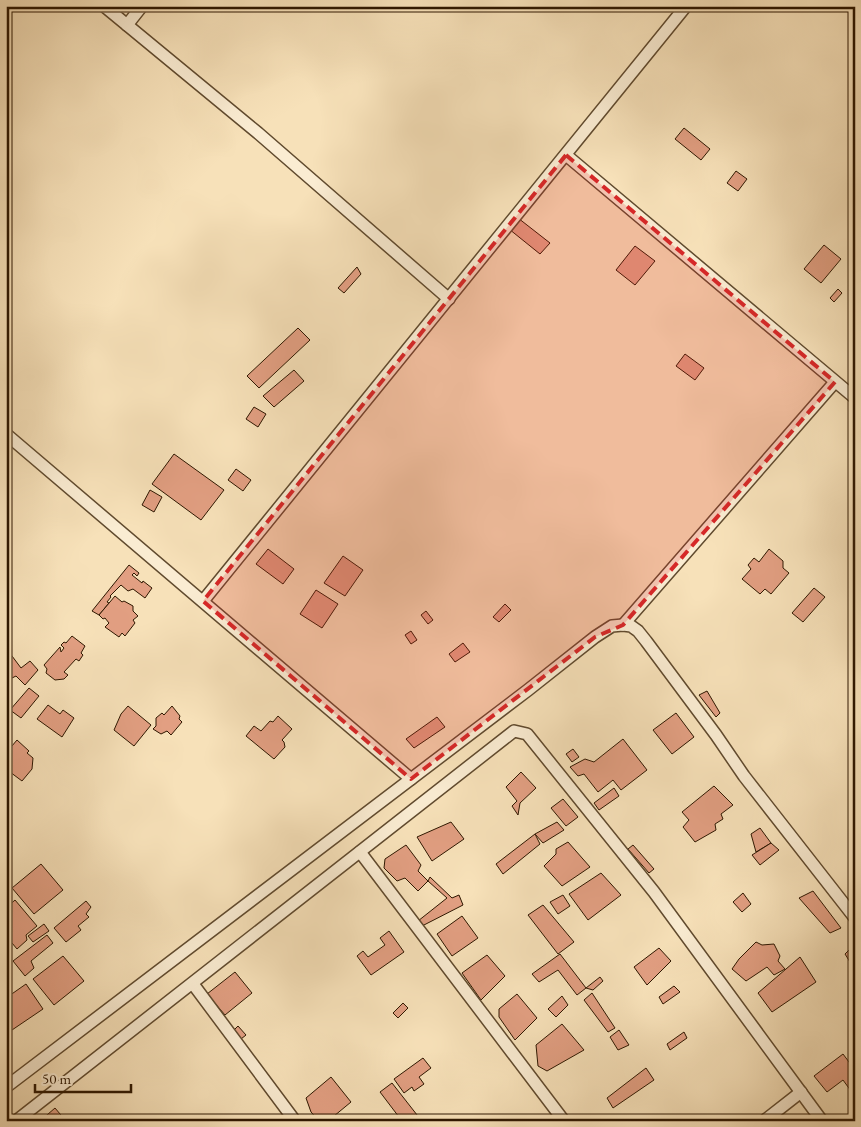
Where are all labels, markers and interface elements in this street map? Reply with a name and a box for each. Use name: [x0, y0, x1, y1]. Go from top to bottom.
scale bar: [35, 1062, 131, 1094]
text: 50 m: [42, 1069, 71, 1088]

